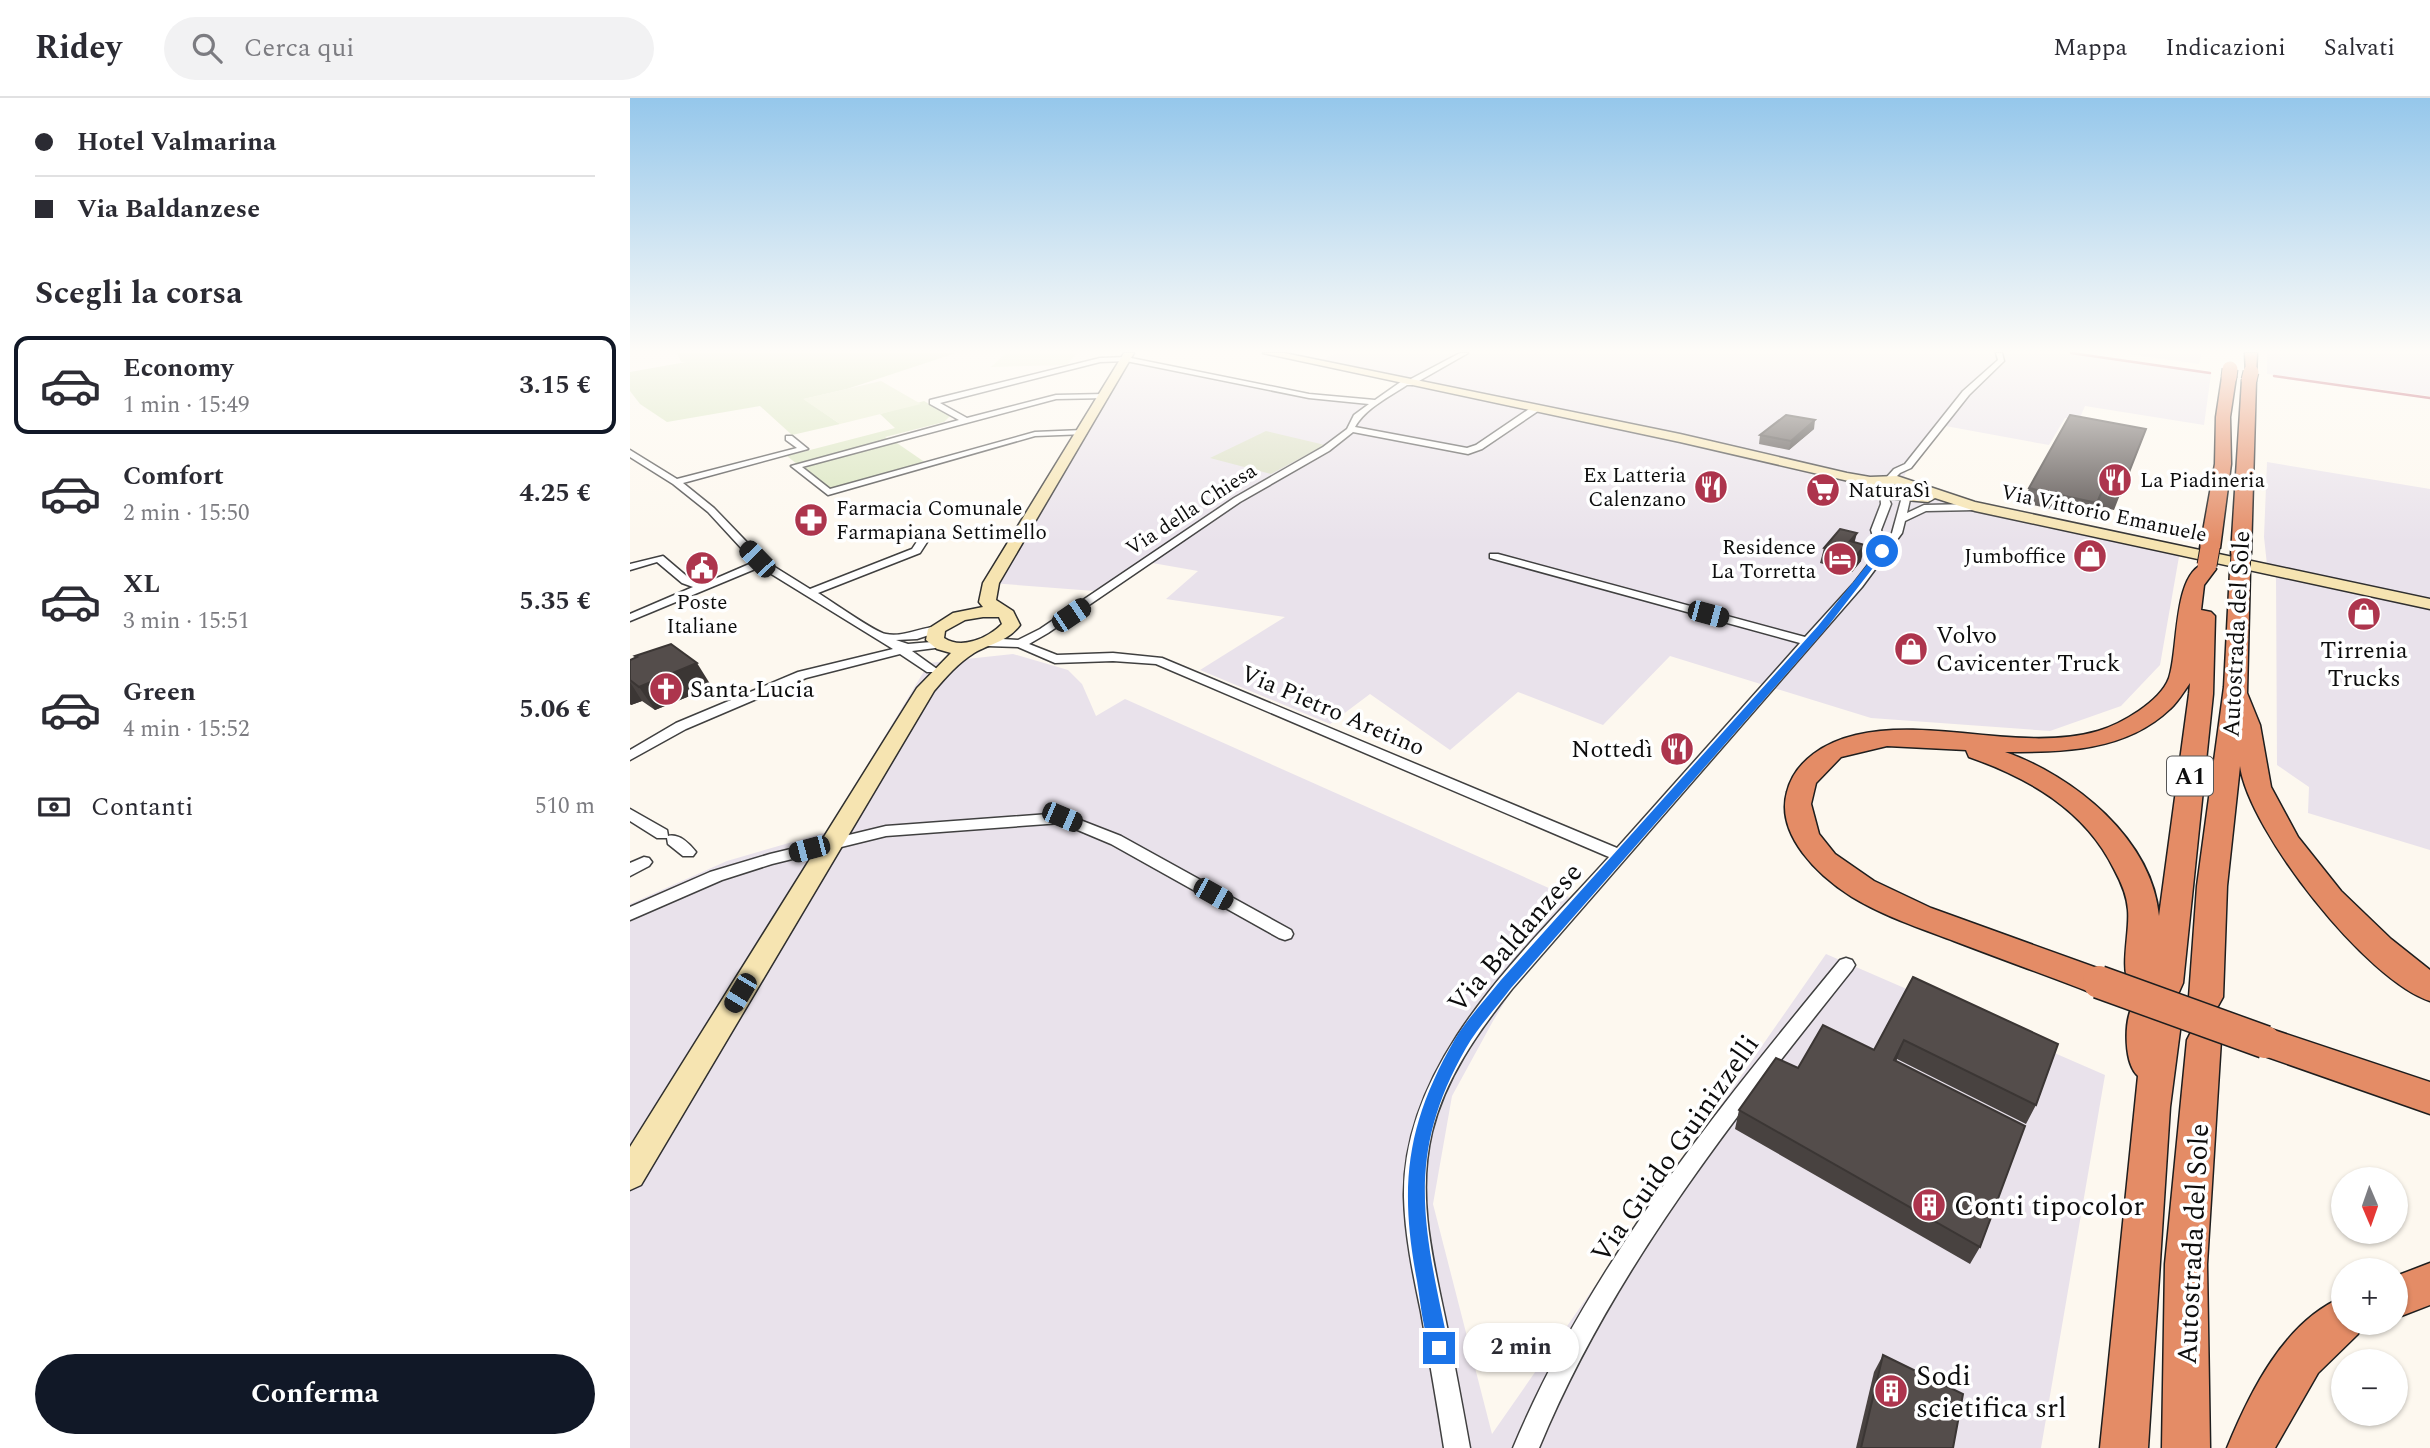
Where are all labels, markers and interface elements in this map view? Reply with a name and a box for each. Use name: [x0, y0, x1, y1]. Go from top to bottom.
search box: [164, 17, 654, 80]
text: Ridey: [35, 23, 122, 73]
text: Cerca qui: [244, 28, 354, 68]
icon: search: [188, 29, 226, 67]
text: Mappa: [2053, 30, 2127, 66]
text: Indicazioni: [2165, 30, 2286, 66]
text: Salvati: [2324, 30, 2395, 66]
text: Hotel Valmarina: [77, 122, 277, 162]
text: Via Baldanzese: [77, 189, 260, 229]
text: Scegli la corsa: [35, 269, 243, 318]
text: Economy: [123, 348, 233, 388]
icon: car: [39, 354, 102, 417]
text: 3.15 €: [519, 365, 591, 405]
text: 1 min · 15:49: [123, 388, 250, 423]
street label: Via della Chiesa: [1120, 455, 1264, 564]
text: Comfort: [123, 456, 224, 496]
place label: Ex Latteria Calenzano: [1583, 460, 1687, 516]
restaurant icon: La Piadineria: [2096, 461, 2134, 499]
icon: car: [39, 462, 102, 525]
place label: La Piadineria: [2140, 465, 2266, 497]
restaurant icon: Ex Latteria Calenzano: [1692, 468, 1730, 506]
supermarket icon: NaturaSì: [1804, 471, 1842, 509]
text: 4.25 €: [519, 473, 591, 513]
place label: NaturaSì: [1848, 475, 1931, 507]
street label: Via Vittorio Emanuele: [1998, 477, 2210, 551]
place label: Farmacia Comunale Farmapiana Settimello: [836, 493, 1047, 549]
text: 2 min · 15:50: [123, 496, 250, 531]
pharmacy icon: Farmacia Comunale Farmapiana Settimello: [792, 501, 830, 539]
street label: Autostrada del Sole: [2214, 530, 2260, 738]
place label: Residence La Torretta: [1711, 532, 1817, 588]
route start: [1866, 535, 1898, 567]
car: [735, 537, 780, 581]
shop icon: Jumboffice: [2071, 537, 2109, 575]
hotel icon: Residence La Torretta: [1821, 540, 1859, 578]
place label: Jumboffice: [1964, 541, 2066, 573]
public building icon: Poste Italiane: [683, 549, 721, 587]
text: XL: [123, 564, 160, 604]
icon: car: [39, 570, 102, 633]
text: 5.35 €: [519, 581, 591, 621]
place label: Poste Italiane: [666, 587, 738, 643]
car: [1048, 595, 1095, 635]
shop icon: Tirrenia Trucks: [2345, 595, 2383, 633]
car: [1685, 598, 1732, 630]
text: 3 min · 15:51: [123, 604, 250, 639]
place label: Volvo Cavicenter Truck: [1936, 618, 2120, 682]
shop icon: Volvo Cavicenter Truck: [1892, 630, 1930, 668]
place label: Tirrenia Trucks: [2320, 633, 2408, 697]
street label: Via Pietro Aretino: [1235, 656, 1430, 766]
church icon: Santa Lucia: [647, 670, 685, 708]
text: Green: [123, 672, 196, 712]
place label: Santa Lucia: [690, 672, 815, 708]
icon: car: [39, 678, 102, 741]
text: 5.06 €: [519, 689, 591, 729]
text: 4 min · 15:52: [123, 712, 250, 747]
restaurant icon: Nottedì: [1658, 730, 1696, 768]
place label: Nottedì: [1571, 732, 1653, 768]
road number: A1: [2167, 756, 2213, 796]
text: Contanti: [91, 787, 193, 827]
icon: cash: [35, 788, 73, 826]
text: 510 m: [535, 789, 595, 824]
car: [1039, 799, 1086, 835]
car: [786, 833, 833, 865]
street label: Via Baldanzese: [1437, 853, 1593, 1023]
car: [1190, 875, 1237, 913]
car: [721, 970, 760, 1016]
street label: Via Guido Guinizzelli: [1580, 1026, 1770, 1272]
street label: Autostrada del Sole: [2166, 1122, 2221, 1366]
north arrow: [2331, 1167, 2408, 1244]
map controls: [2331, 1167, 2408, 1426]
place label: Conti tipocolor: [1954, 1185, 2144, 1228]
building icon: Conti tipocolor: [1910, 1186, 1948, 1224]
button: +: [2331, 1258, 2408, 1335]
callout: 2 min: [1464, 1324, 1579, 1372]
text: 2 min: [1490, 1330, 1552, 1365]
route end: [1423, 1332, 1455, 1364]
button: −: [2331, 1349, 2408, 1426]
button: Conferma: [35, 1354, 595, 1434]
place label: Sodi scietifica srl: [1916, 1355, 2066, 1430]
building icon: Sodi scietifica srl: [1872, 1372, 1910, 1410]

